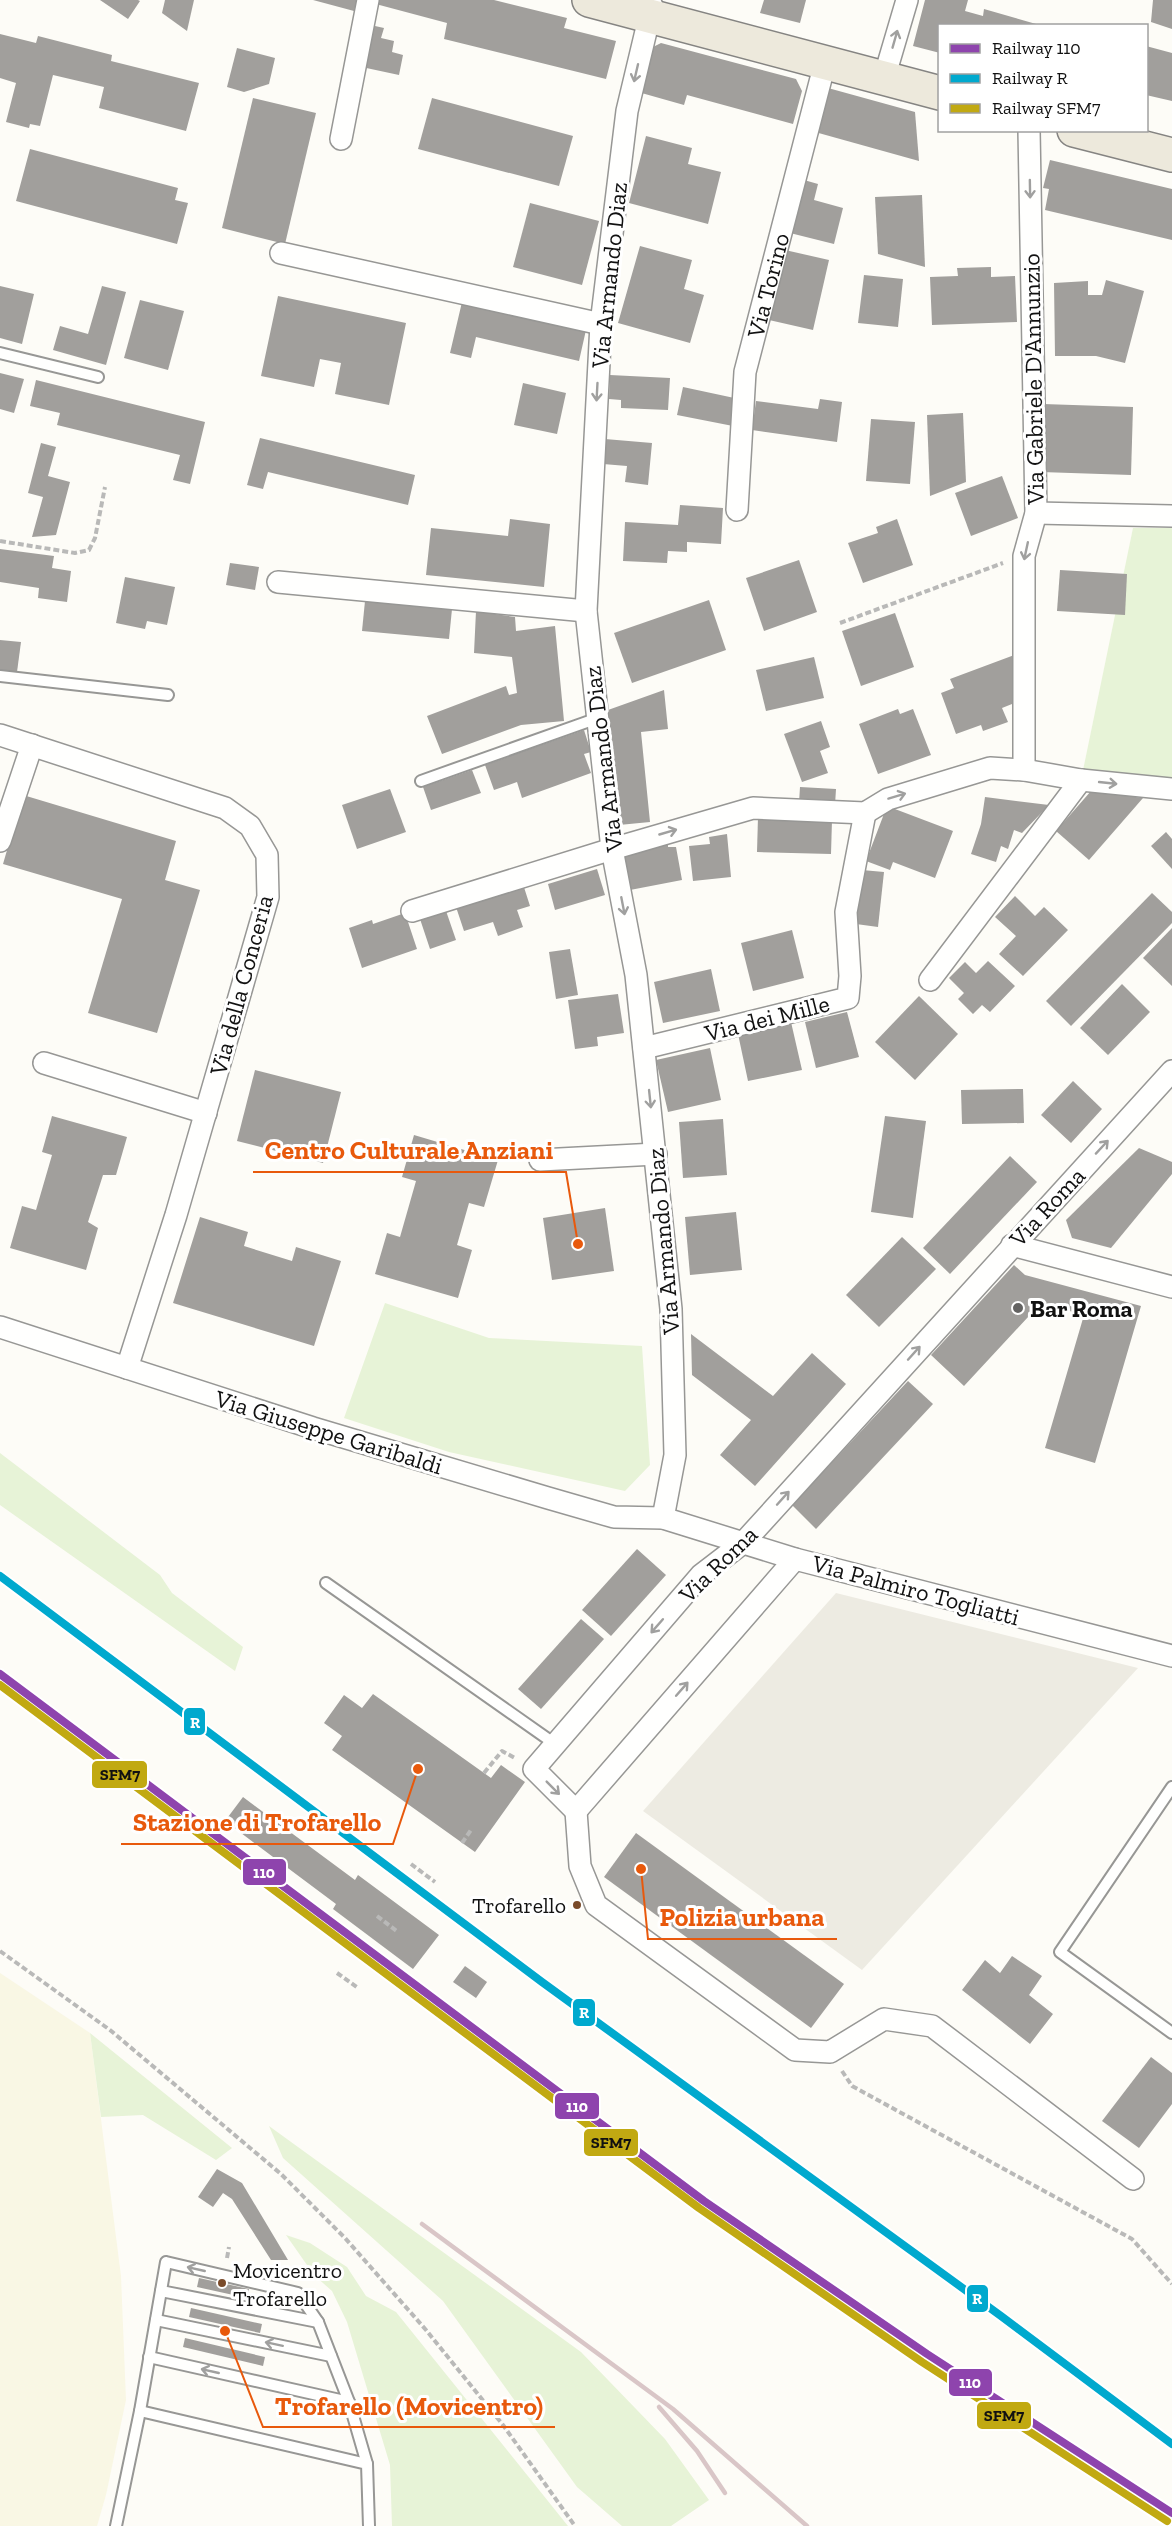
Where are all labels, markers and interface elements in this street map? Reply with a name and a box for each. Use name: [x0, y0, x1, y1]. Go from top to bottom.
legend: [938, 24, 1148, 132]
one-way arrow: [890, 30, 901, 49]
text: Railway 110: [992, 37, 1081, 59]
one-way arrow: [629, 64, 641, 83]
text: Railway R: [992, 67, 1068, 89]
text: Railway SFM7: [992, 97, 1101, 119]
one-way arrow: [1024, 178, 1036, 198]
street label: Via Armando Diaz: [585, 180, 633, 371]
street label: Via Torino: [740, 230, 795, 341]
street label: Via Gabriele D'Annunzio: [1016, 253, 1050, 506]
one-way arrow: [592, 381, 603, 401]
one-way arrow: [1020, 540, 1031, 560]
street label: Via Armando Diaz: [577, 664, 629, 855]
one-way arrow: [1097, 777, 1117, 788]
one-way arrow: [887, 790, 906, 801]
one-way arrow: [658, 826, 677, 838]
street label: Via della Conceria: [203, 891, 279, 1079]
one-way arrow: [618, 896, 629, 915]
street label: Via dei Mille: [701, 989, 832, 1048]
one-way arrow: [645, 1088, 656, 1108]
callout: Centro Culturale Anziani: [253, 1128, 566, 1172]
text: Centro Culturale Anziani: [265, 1134, 553, 1166]
one-way arrow: [1094, 1140, 1108, 1155]
street label: Via Armando Diaz: [640, 1147, 686, 1336]
street label: Via Roma: [1002, 1161, 1091, 1253]
place label: Bar Roma: [1030, 1294, 1133, 1323]
marker: Bar Roma: [1011, 1301, 1025, 1315]
one-way arrow: [907, 1346, 921, 1361]
street label: Via Giuseppe Garibaldi: [211, 1383, 446, 1480]
one-way arrow: [776, 1491, 790, 1506]
street label: Via Roma: [672, 1519, 764, 1609]
street label: Via Palmiro Togliatti: [808, 1548, 1023, 1632]
one-way arrow: [650, 1618, 664, 1633]
one-way arrow: [675, 1682, 689, 1697]
line badge: R: [183, 1707, 206, 1736]
text: R: [190, 1713, 201, 1732]
line badge: SFM7: [91, 1760, 148, 1789]
text: SFM7: [100, 1765, 140, 1784]
one-way arrow: [545, 1781, 560, 1795]
callout: Stazione di Trofarello: [121, 1800, 393, 1844]
text: Stazione di Trofarello: [133, 1806, 382, 1838]
line badge: 110: [242, 1858, 287, 1886]
text: 110: [253, 1863, 275, 1882]
place label: Trofarello: [472, 1892, 566, 1919]
callout: Polizia urbana: [648, 1895, 837, 1939]
marker: Trofarello: [571, 1899, 583, 1911]
text: Polizia urbana: [660, 1901, 824, 1933]
line badge: R: [572, 1998, 596, 2027]
text: R: [579, 2003, 590, 2022]
line badge: 110: [554, 2092, 600, 2120]
text: 110: [566, 2097, 588, 2116]
line badge: SFM7: [583, 2128, 639, 2157]
text: SFM7: [591, 2133, 631, 2152]
place label: Movicentro Trofarello: [233, 2257, 342, 2312]
one-way arrow: [187, 2263, 206, 2275]
marker: Movicentro Trofarello: [216, 2277, 228, 2289]
line badge: R: [966, 2284, 989, 2313]
text: R: [972, 2289, 983, 2308]
one-way arrow: [265, 2338, 284, 2350]
one-way arrow: [201, 2364, 220, 2376]
line badge: 110: [948, 2368, 993, 2397]
text: 110: [959, 2373, 981, 2392]
callout: Trofarello (Movicentro): [263, 2383, 555, 2427]
text: Trofarello (Movicentro): [275, 2390, 543, 2422]
line badge: SFM7: [976, 2401, 1032, 2430]
text: SFM7: [984, 2406, 1024, 2425]

